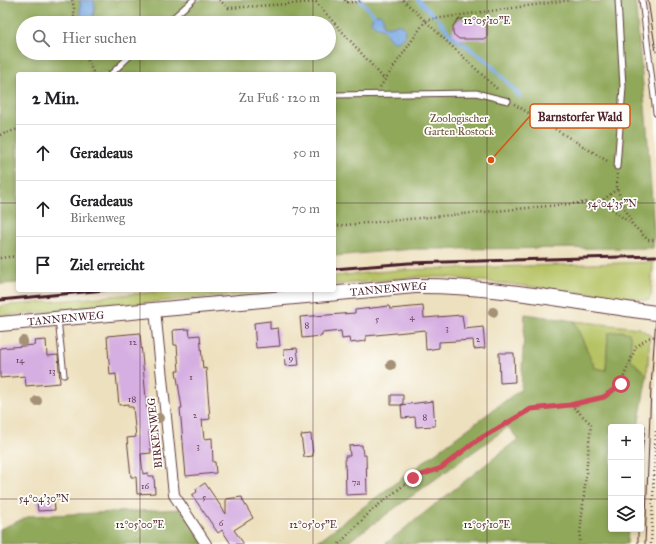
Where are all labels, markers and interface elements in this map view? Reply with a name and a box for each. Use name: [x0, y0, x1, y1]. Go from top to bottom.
text: 12°05'10"E: [463, 15, 511, 27]
search box: [16, 16, 336, 60]
icon: search: [30, 27, 52, 49]
text: Hier suchen: [62, 29, 137, 47]
text: 2 Min.: [32, 88, 79, 109]
text: Zu Fuß · 120 m: [239, 90, 320, 106]
callout: Barnstorfer Wald: [530, 104, 630, 128]
text: Barnstorfer Wald: [538, 110, 623, 124]
park label: Zoologischer Garten Rostock: [424, 112, 495, 138]
icon: ahead: [32, 142, 54, 164]
text: Geradeaus: [70, 144, 133, 162]
text: 50 m: [293, 145, 320, 161]
text: Geradeaus: [70, 192, 133, 210]
icon: ahead: [32, 198, 54, 220]
text: 54°04'35"N: [587, 198, 637, 210]
text: 70 m: [292, 201, 320, 217]
text: Birkenweg: [70, 210, 125, 226]
icon: arrive: [32, 254, 54, 276]
text: Ziel erreicht: [70, 256, 145, 274]
street label: TANNENWEG: [349, 279, 427, 298]
street label: TANNENWEG: [27, 308, 105, 328]
house number: 4: [409, 311, 415, 322]
house number: 5: [375, 313, 380, 324]
house number: 8: [305, 319, 310, 330]
house number: 3: [445, 322, 449, 333]
house number: 2: [476, 333, 481, 344]
house number: 12: [129, 336, 138, 347]
house number: 9: [289, 352, 294, 363]
house number: 14: [16, 354, 25, 365]
house number: 13: [48, 365, 56, 376]
house number: 1: [189, 371, 193, 382]
route start: [612, 375, 630, 393]
house number: 18: [128, 393, 136, 404]
street label: BIRKENWEG: [145, 397, 165, 469]
house number: 2: [193, 409, 198, 420]
house number: 8: [423, 411, 428, 422]
map controls: [608, 424, 644, 532]
button: +: [608, 424, 644, 460]
house number: 3: [196, 440, 200, 451]
button: −: [608, 460, 644, 496]
route end: [404, 469, 422, 487]
house number: 7a: [352, 476, 360, 487]
house number: 16: [141, 480, 149, 491]
house number: 5: [202, 491, 207, 502]
text: 54°04'30"N: [19, 493, 70, 505]
button: layers: [608, 496, 644, 532]
house number: 6: [219, 517, 224, 528]
text: 12°05'00"E: [116, 519, 164, 531]
text: 12°05'05"E: [289, 519, 337, 531]
text: 12°05'10"E: [463, 519, 511, 531]

